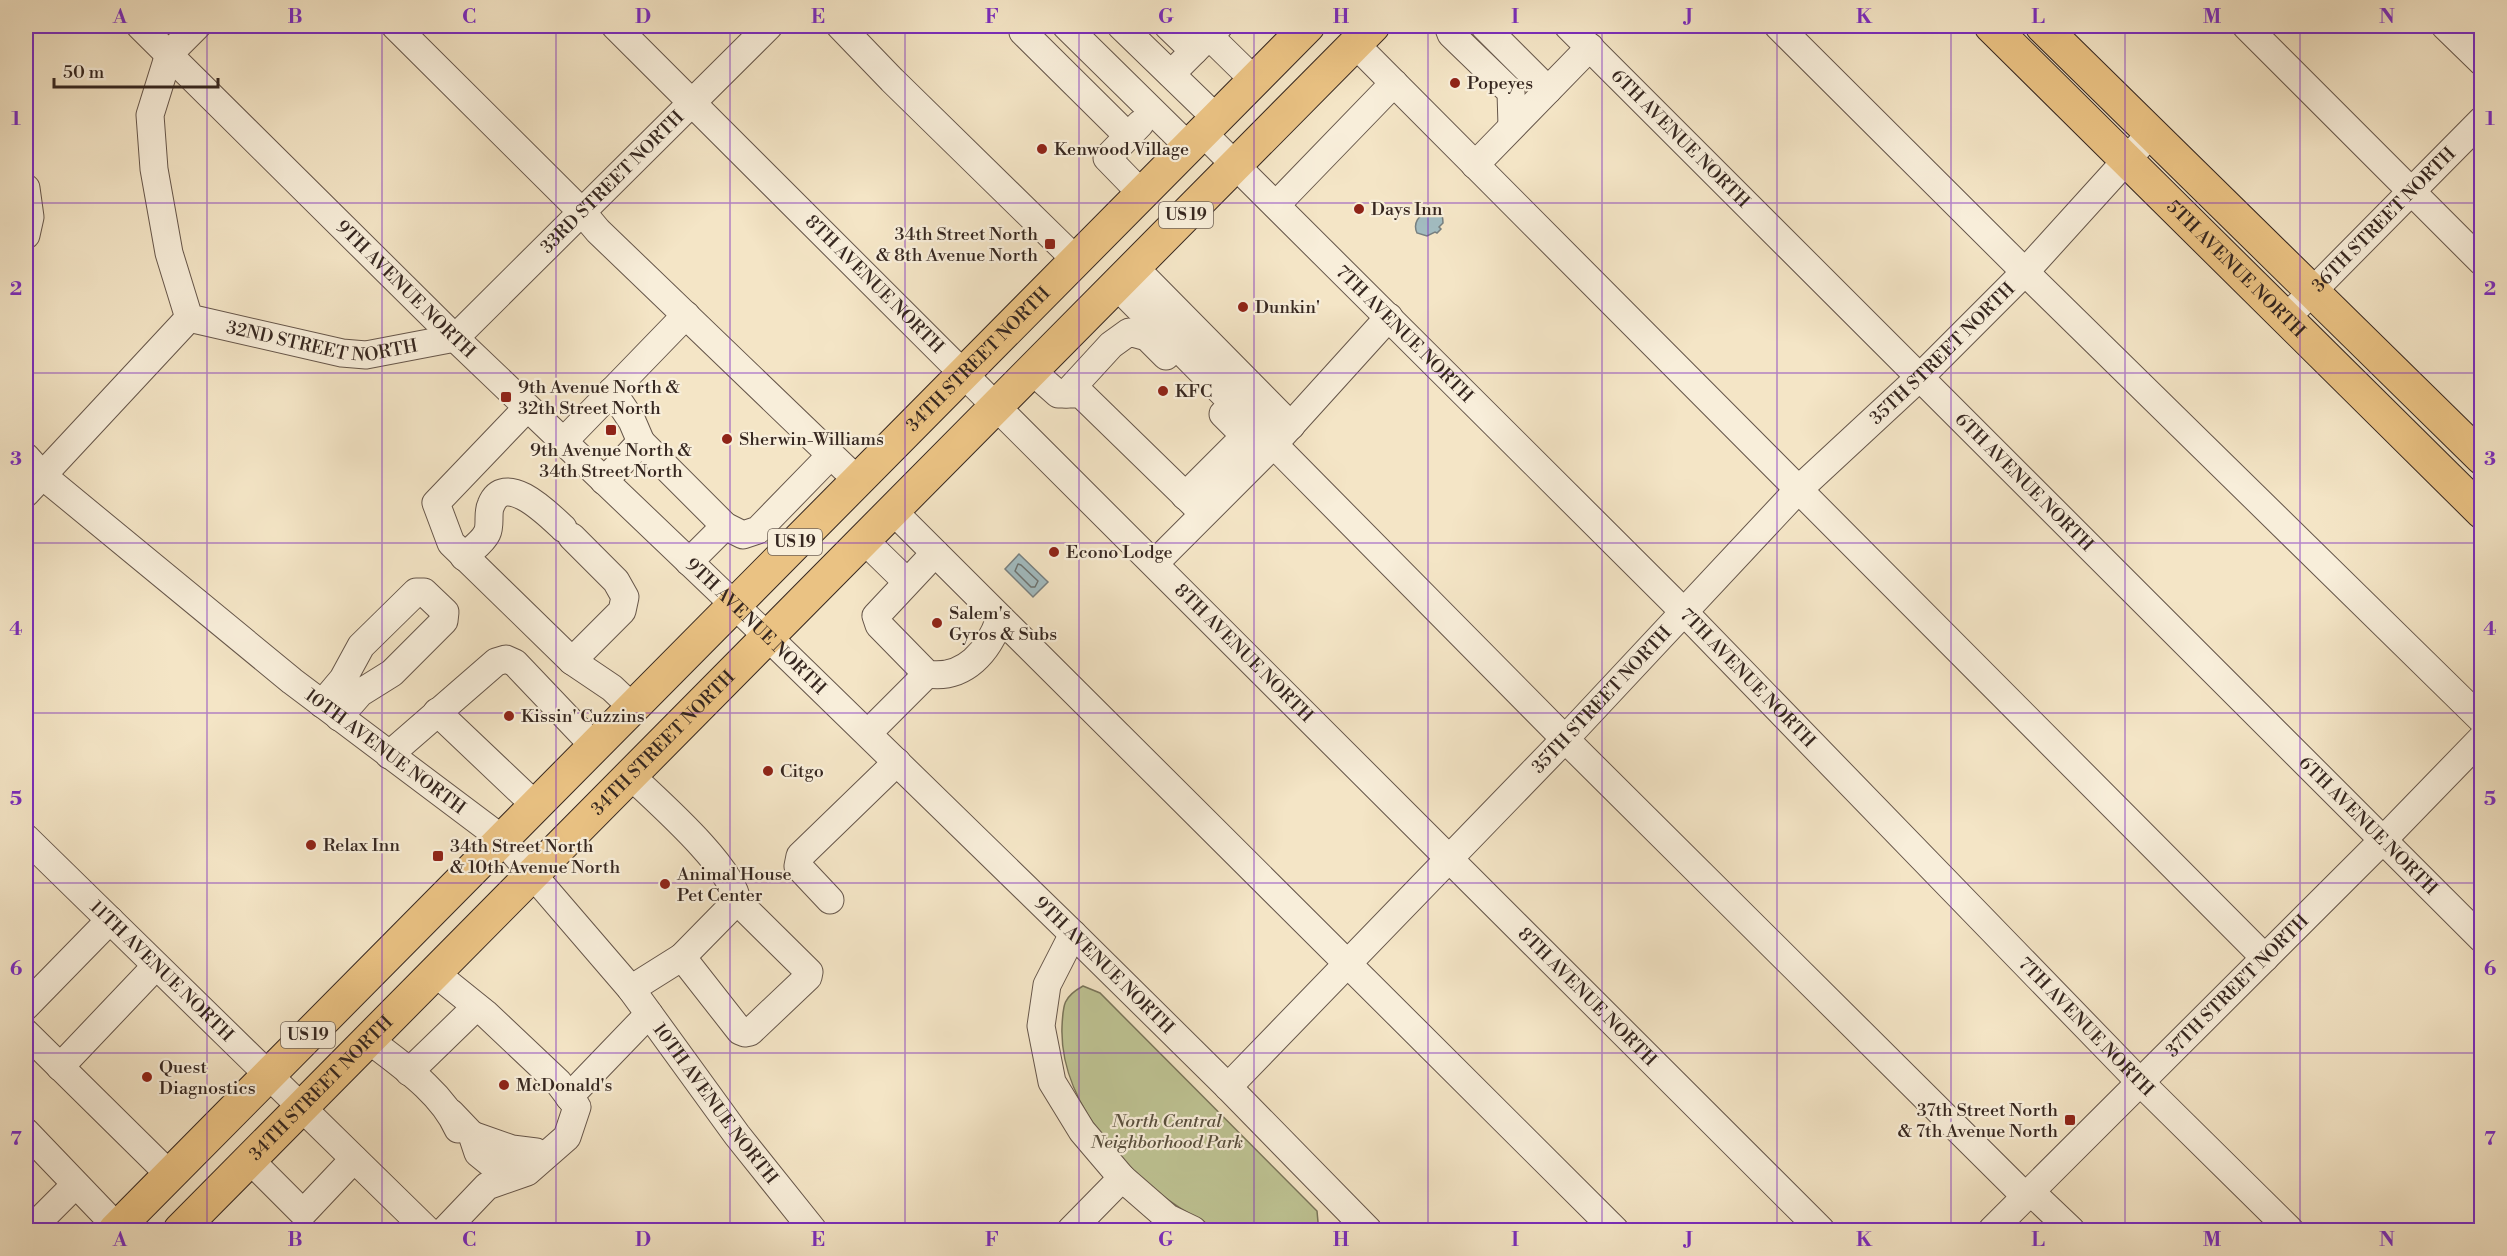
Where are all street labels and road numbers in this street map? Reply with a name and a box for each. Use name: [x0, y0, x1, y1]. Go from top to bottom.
street label: 6TH AVENUE NORTH: [1606, 64, 1755, 213]
street label: 33RD STREET NORTH: [535, 105, 689, 258]
street label: 36TH STREET NORTH: [2307, 142, 2461, 297]
street label: 5TH AVENUE NORTH: [2162, 195, 2311, 343]
road number: US 19: [1159, 202, 1213, 228]
street label: 8TH AVENUE NORTH: [800, 210, 949, 359]
street label: 9TH AVENUE NORTH: [331, 215, 481, 363]
street label: 7TH AVENUE NORTH: [1331, 260, 1479, 408]
street label: 35TH STREET NORTH: [1865, 277, 2020, 429]
street label: 34TH STREET NORTH: [901, 281, 1055, 436]
street label: 32ND STREET NORTH: [224, 315, 420, 367]
street label: 6TH AVENUE NORTH: [1950, 408, 2099, 556]
road number: US 19: [768, 529, 822, 555]
street label: 9TH AVENUE NORTH: [681, 553, 832, 700]
street label: 8TH AVENUE NORTH: [1170, 579, 1319, 728]
street label: 7TH AVENUE NORTH: [1675, 603, 1821, 753]
street label: 35TH STREET NORTH: [1527, 621, 1677, 778]
street label: 34TH STREET NORTH: [586, 665, 740, 820]
street label: 10TH AVENUE NORTH: [301, 683, 471, 820]
street label: 6TH AVENUE NORTH: [2294, 751, 2443, 900]
street label: 9TH AVENUE NORTH: [1030, 891, 1179, 1039]
street label: 11TH AVENUE NORTH: [85, 895, 239, 1047]
street label: 37TH STREET NORTH: [2161, 909, 2314, 1062]
street label: 8TH AVENUE NORTH: [1513, 922, 1662, 1071]
street label: 7TH AVENUE NORTH: [2014, 952, 2160, 1101]
street label: 34TH STREET NORTH: [244, 1010, 398, 1165]
street label: 10TH AVENUE NORTH: [648, 1018, 784, 1189]
road number: US 19: [281, 1022, 335, 1048]

